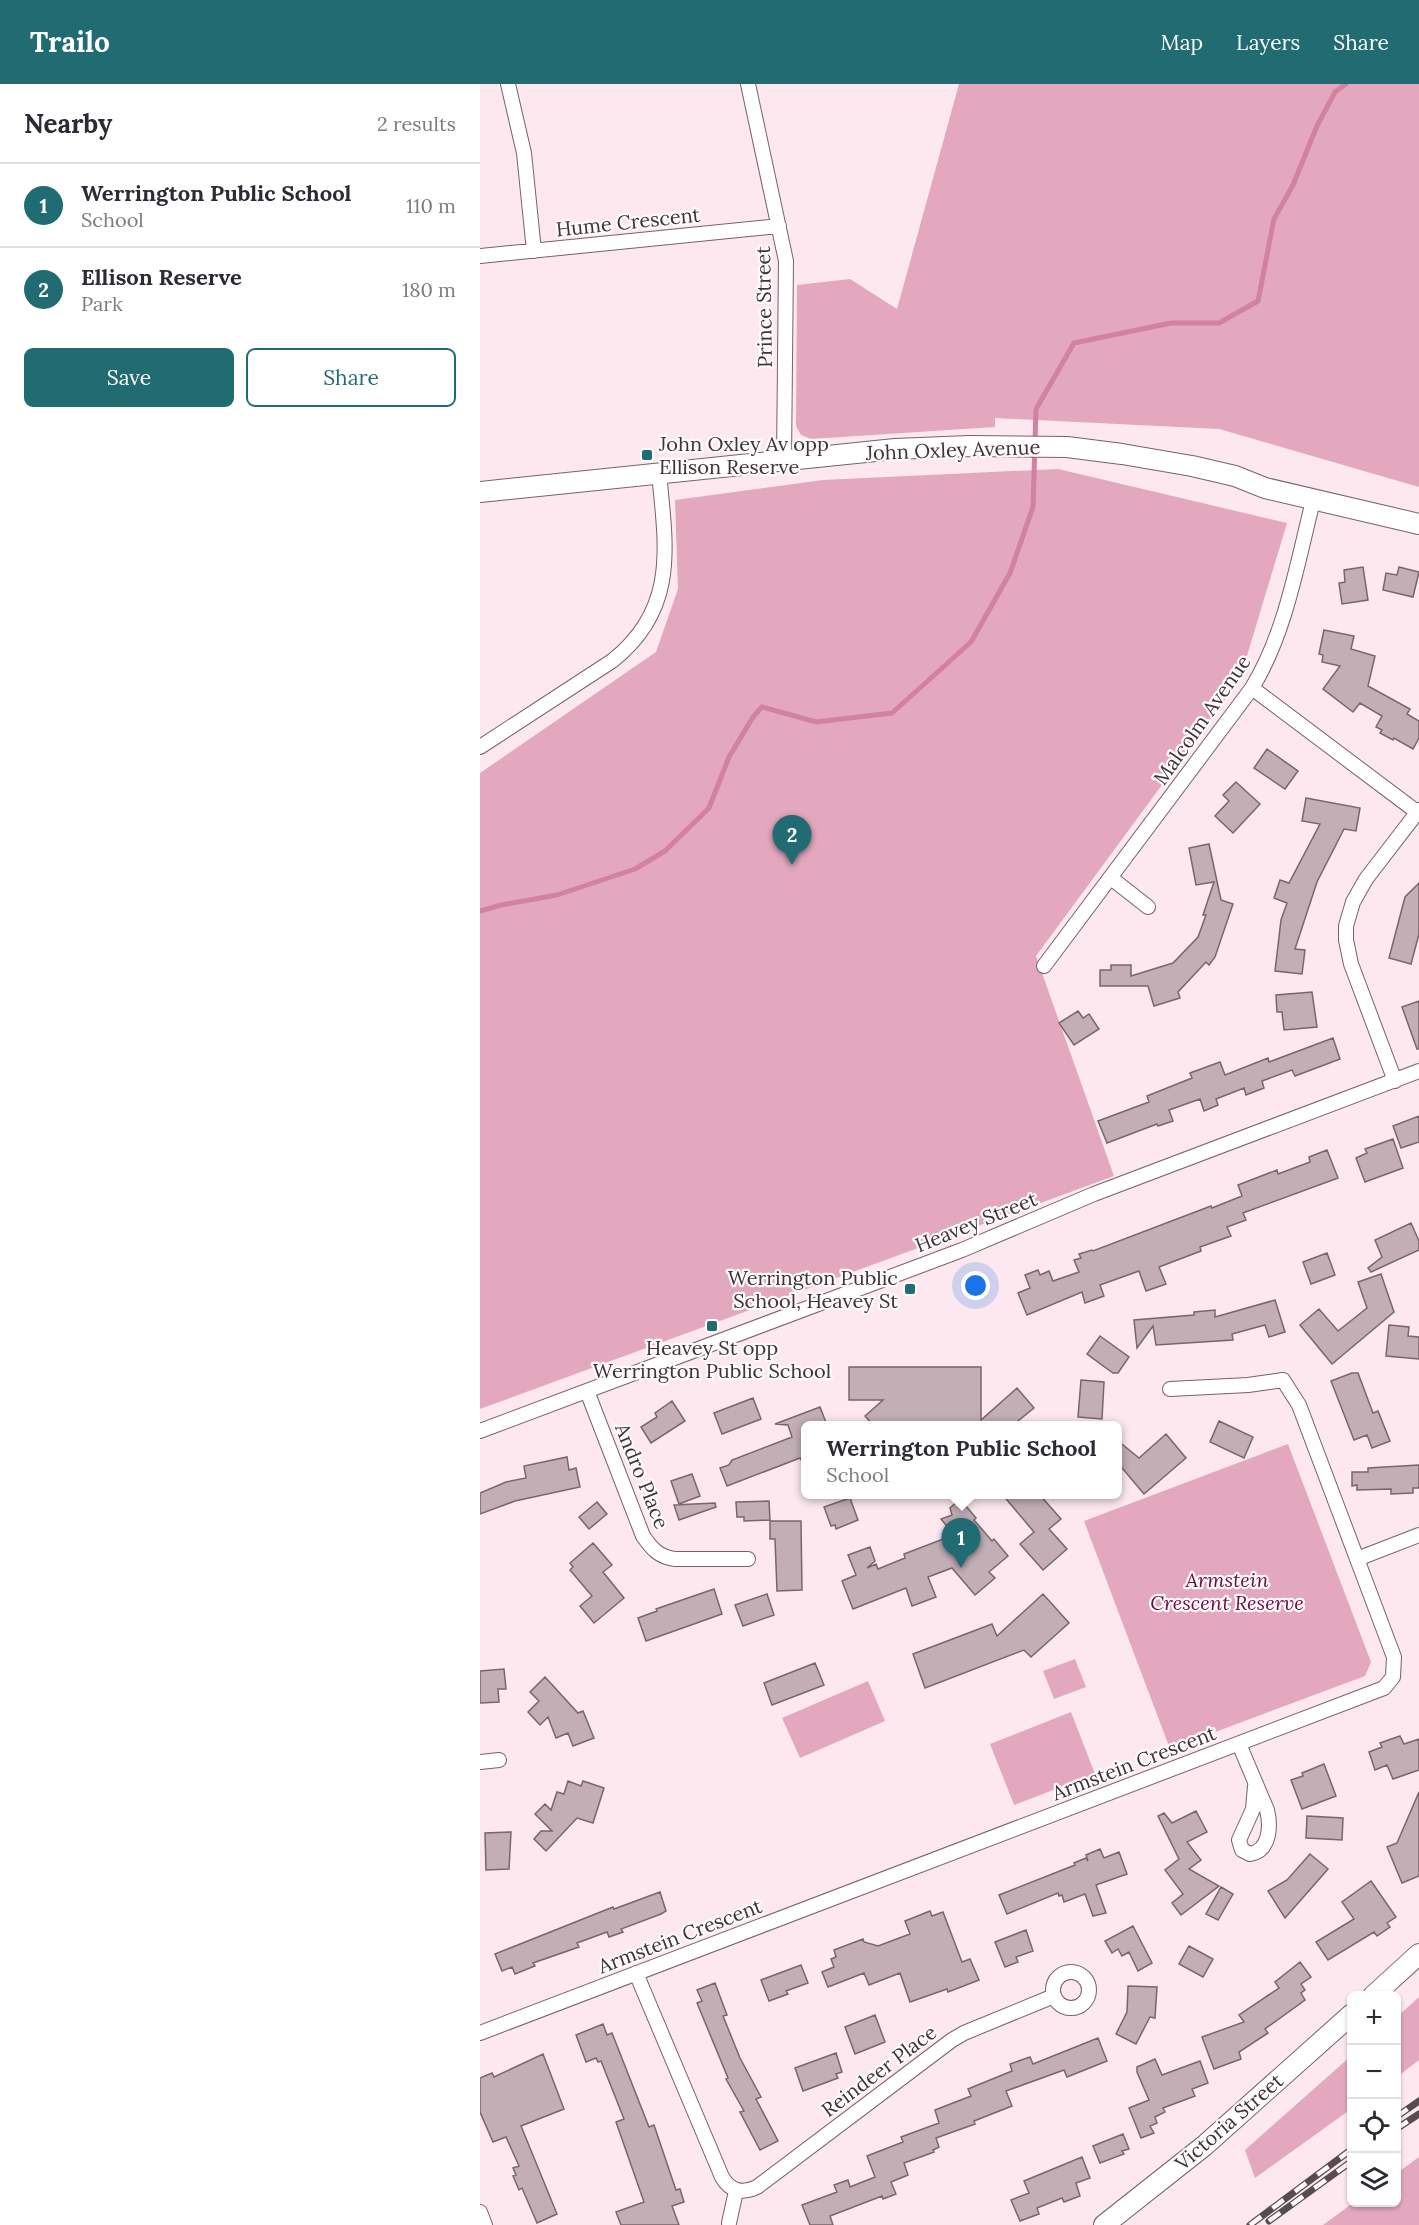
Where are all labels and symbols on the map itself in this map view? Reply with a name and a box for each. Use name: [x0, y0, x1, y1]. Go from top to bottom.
street label: Hume Crescent: [555, 201, 702, 242]
street label: Prince Street: [750, 246, 777, 368]
place label: John Oxley Av opp Ellison Reserve: [658, 431, 829, 479]
street label: John Oxley Avenue: [864, 434, 1041, 465]
marker: John Oxley Av opp Ellison Reserve: [640, 448, 654, 462]
street label: Malcolm Avenue: [1148, 650, 1256, 789]
pin: 2: [772, 816, 812, 865]
street label: Heavey Street: [911, 1186, 1041, 1257]
place label: Werrington Public School, Heavey St: [728, 1265, 898, 1313]
your location: [961, 1271, 990, 1300]
marker: Werrington Public School, Heavey St: [903, 1282, 917, 1296]
marker: Heavey St opp Werrington Public School: [705, 1319, 719, 1333]
place label: Heavey St opp Werrington Public School: [593, 1335, 831, 1383]
street label: Andro Place: [610, 1419, 675, 1532]
pin: 1: [942, 1518, 980, 1568]
park label: Armstein Crescent Reserve: [1150, 1567, 1304, 1615]
street label: Armstein Crescent: [1047, 1720, 1220, 1806]
street label: Armstein Crescent: [593, 1893, 766, 1979]
street label: Reindeer Place: [816, 2019, 941, 2122]
street label: Victoria Street: [1169, 2068, 1288, 2176]

